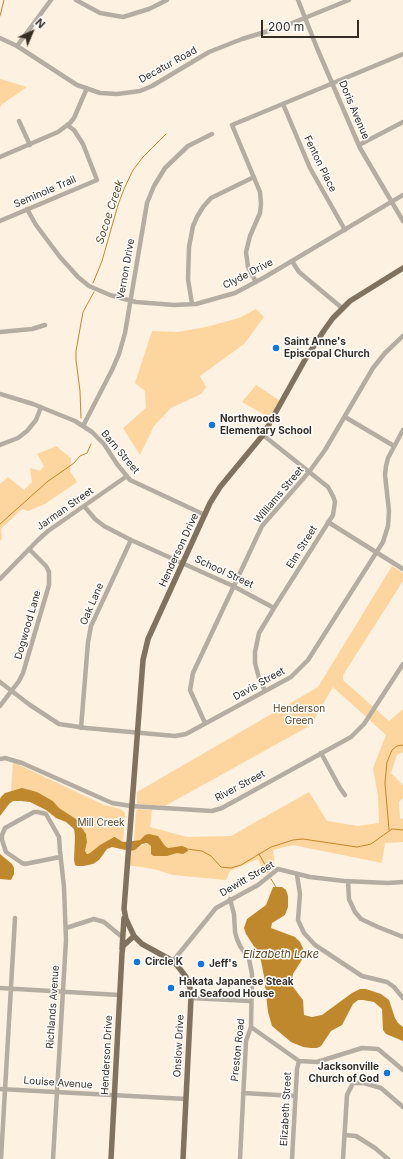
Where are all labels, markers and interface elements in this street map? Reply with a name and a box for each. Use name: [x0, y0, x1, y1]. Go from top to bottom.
north arrow: [12, 12, 52, 52]
scale bar: [263, 12, 361, 38]
text: N: [32, 15, 48, 31]
text: 200 m: [268, 19, 304, 34]
street label: Decatur Road: [137, 44, 199, 86]
street label: Doris Avenue: [336, 79, 372, 141]
street label: Fenton Place: [301, 134, 339, 194]
street label: Seminole Trail: [12, 173, 78, 211]
water label: Socoe Creek: [93, 178, 127, 246]
street label: Vernon Drive: [115, 238, 137, 300]
street label: Clyde Drive: [221, 256, 275, 292]
place label: Saint Anne's Episcopal Church: [284, 336, 370, 360]
marker: Saint Anne's Episcopal Church: [271, 343, 281, 353]
place label: Northwoods Elementary School: [220, 413, 312, 436]
marker: Northwoods Elementary School: [207, 420, 217, 430]
street label: Barn Street: [98, 428, 142, 476]
street label: Williams Street: [252, 464, 306, 526]
street label: Jarman Street: [34, 485, 96, 533]
street label: Henderson Drive: [157, 511, 201, 589]
street label: Elm Street: [284, 523, 320, 571]
street label: School Street: [193, 553, 255, 591]
street label: Oak Lane: [78, 581, 106, 627]
street label: Dogwood Lane: [12, 589, 44, 661]
street label: Davis Street: [231, 665, 287, 703]
park label: Henderson Green: [273, 703, 325, 726]
street label: River Street: [213, 768, 267, 804]
park label: Mill Creek: [77, 817, 125, 829]
street label: Dewitt Street: [218, 859, 276, 899]
water label: Elizabeth Lake: [243, 948, 319, 962]
place label: Circle K: [145, 956, 183, 968]
marker: Circle K: [132, 957, 142, 967]
place label: Jeff's: [209, 958, 237, 970]
marker: Jeff's: [196, 959, 206, 969]
street label: Richlands Avenue: [44, 965, 62, 1049]
place label: Hakata Japanese Steak and Seafood House: [179, 976, 294, 1000]
marker: Hakata Japanese Steak and Seafood House: [166, 983, 176, 993]
street label: Onslow Drive: [171, 1014, 187, 1078]
street label: Henderson Drive: [99, 1015, 115, 1095]
street label: Preston Road: [229, 1018, 247, 1082]
place label: Jacksonville Church of God: [308, 1061, 379, 1084]
marker: Jacksonville Church of God: [382, 1068, 392, 1078]
street label: Elizabeth Street: [278, 1072, 294, 1146]
street label: Louise Avenue: [23, 1075, 93, 1091]

